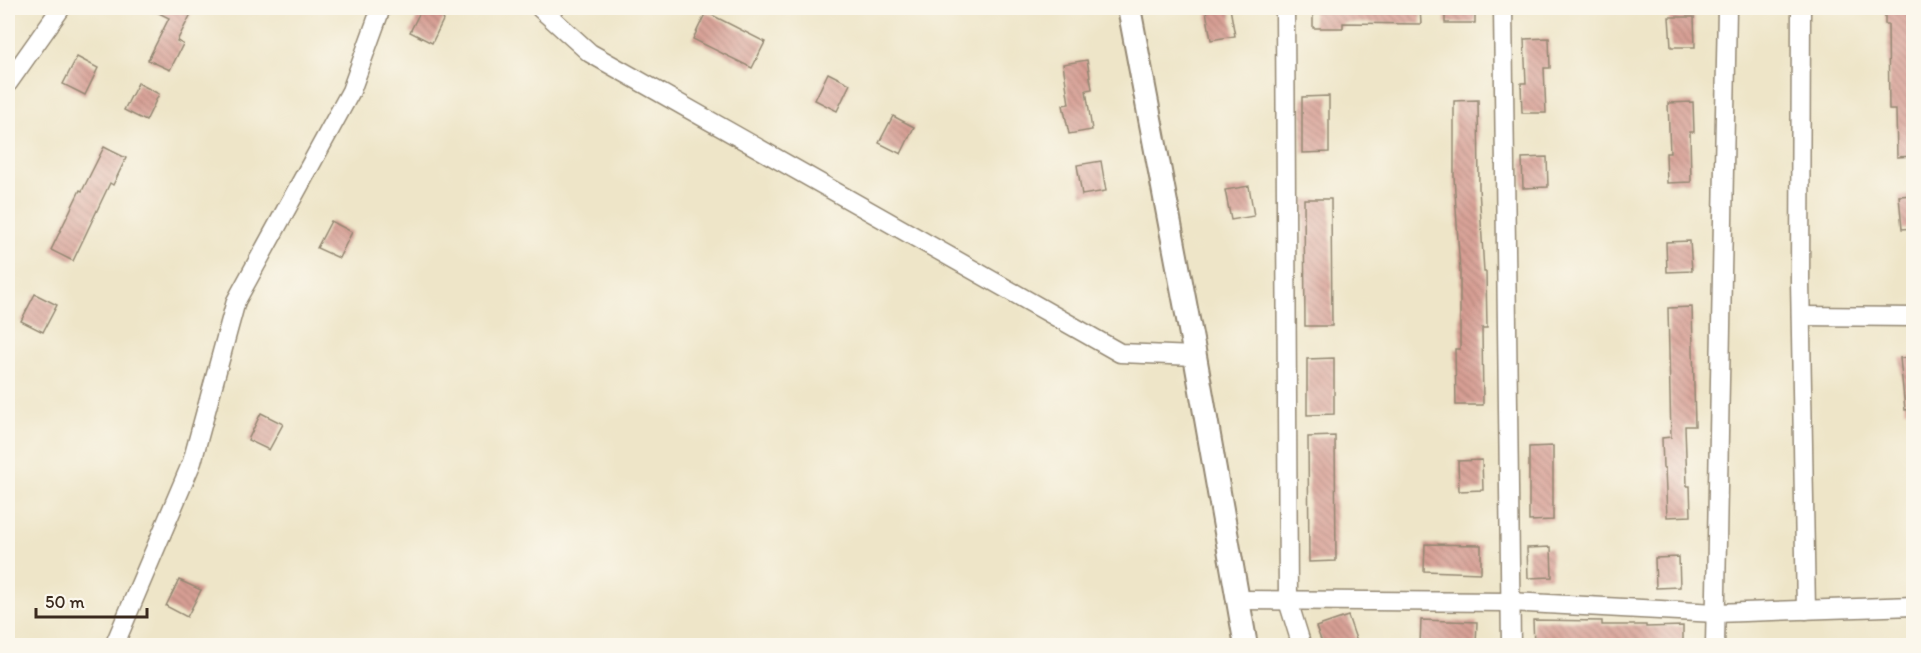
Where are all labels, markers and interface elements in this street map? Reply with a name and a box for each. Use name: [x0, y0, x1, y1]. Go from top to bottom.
scale bar: [36, 581, 147, 619]
text: 50 m: [45, 591, 85, 613]

